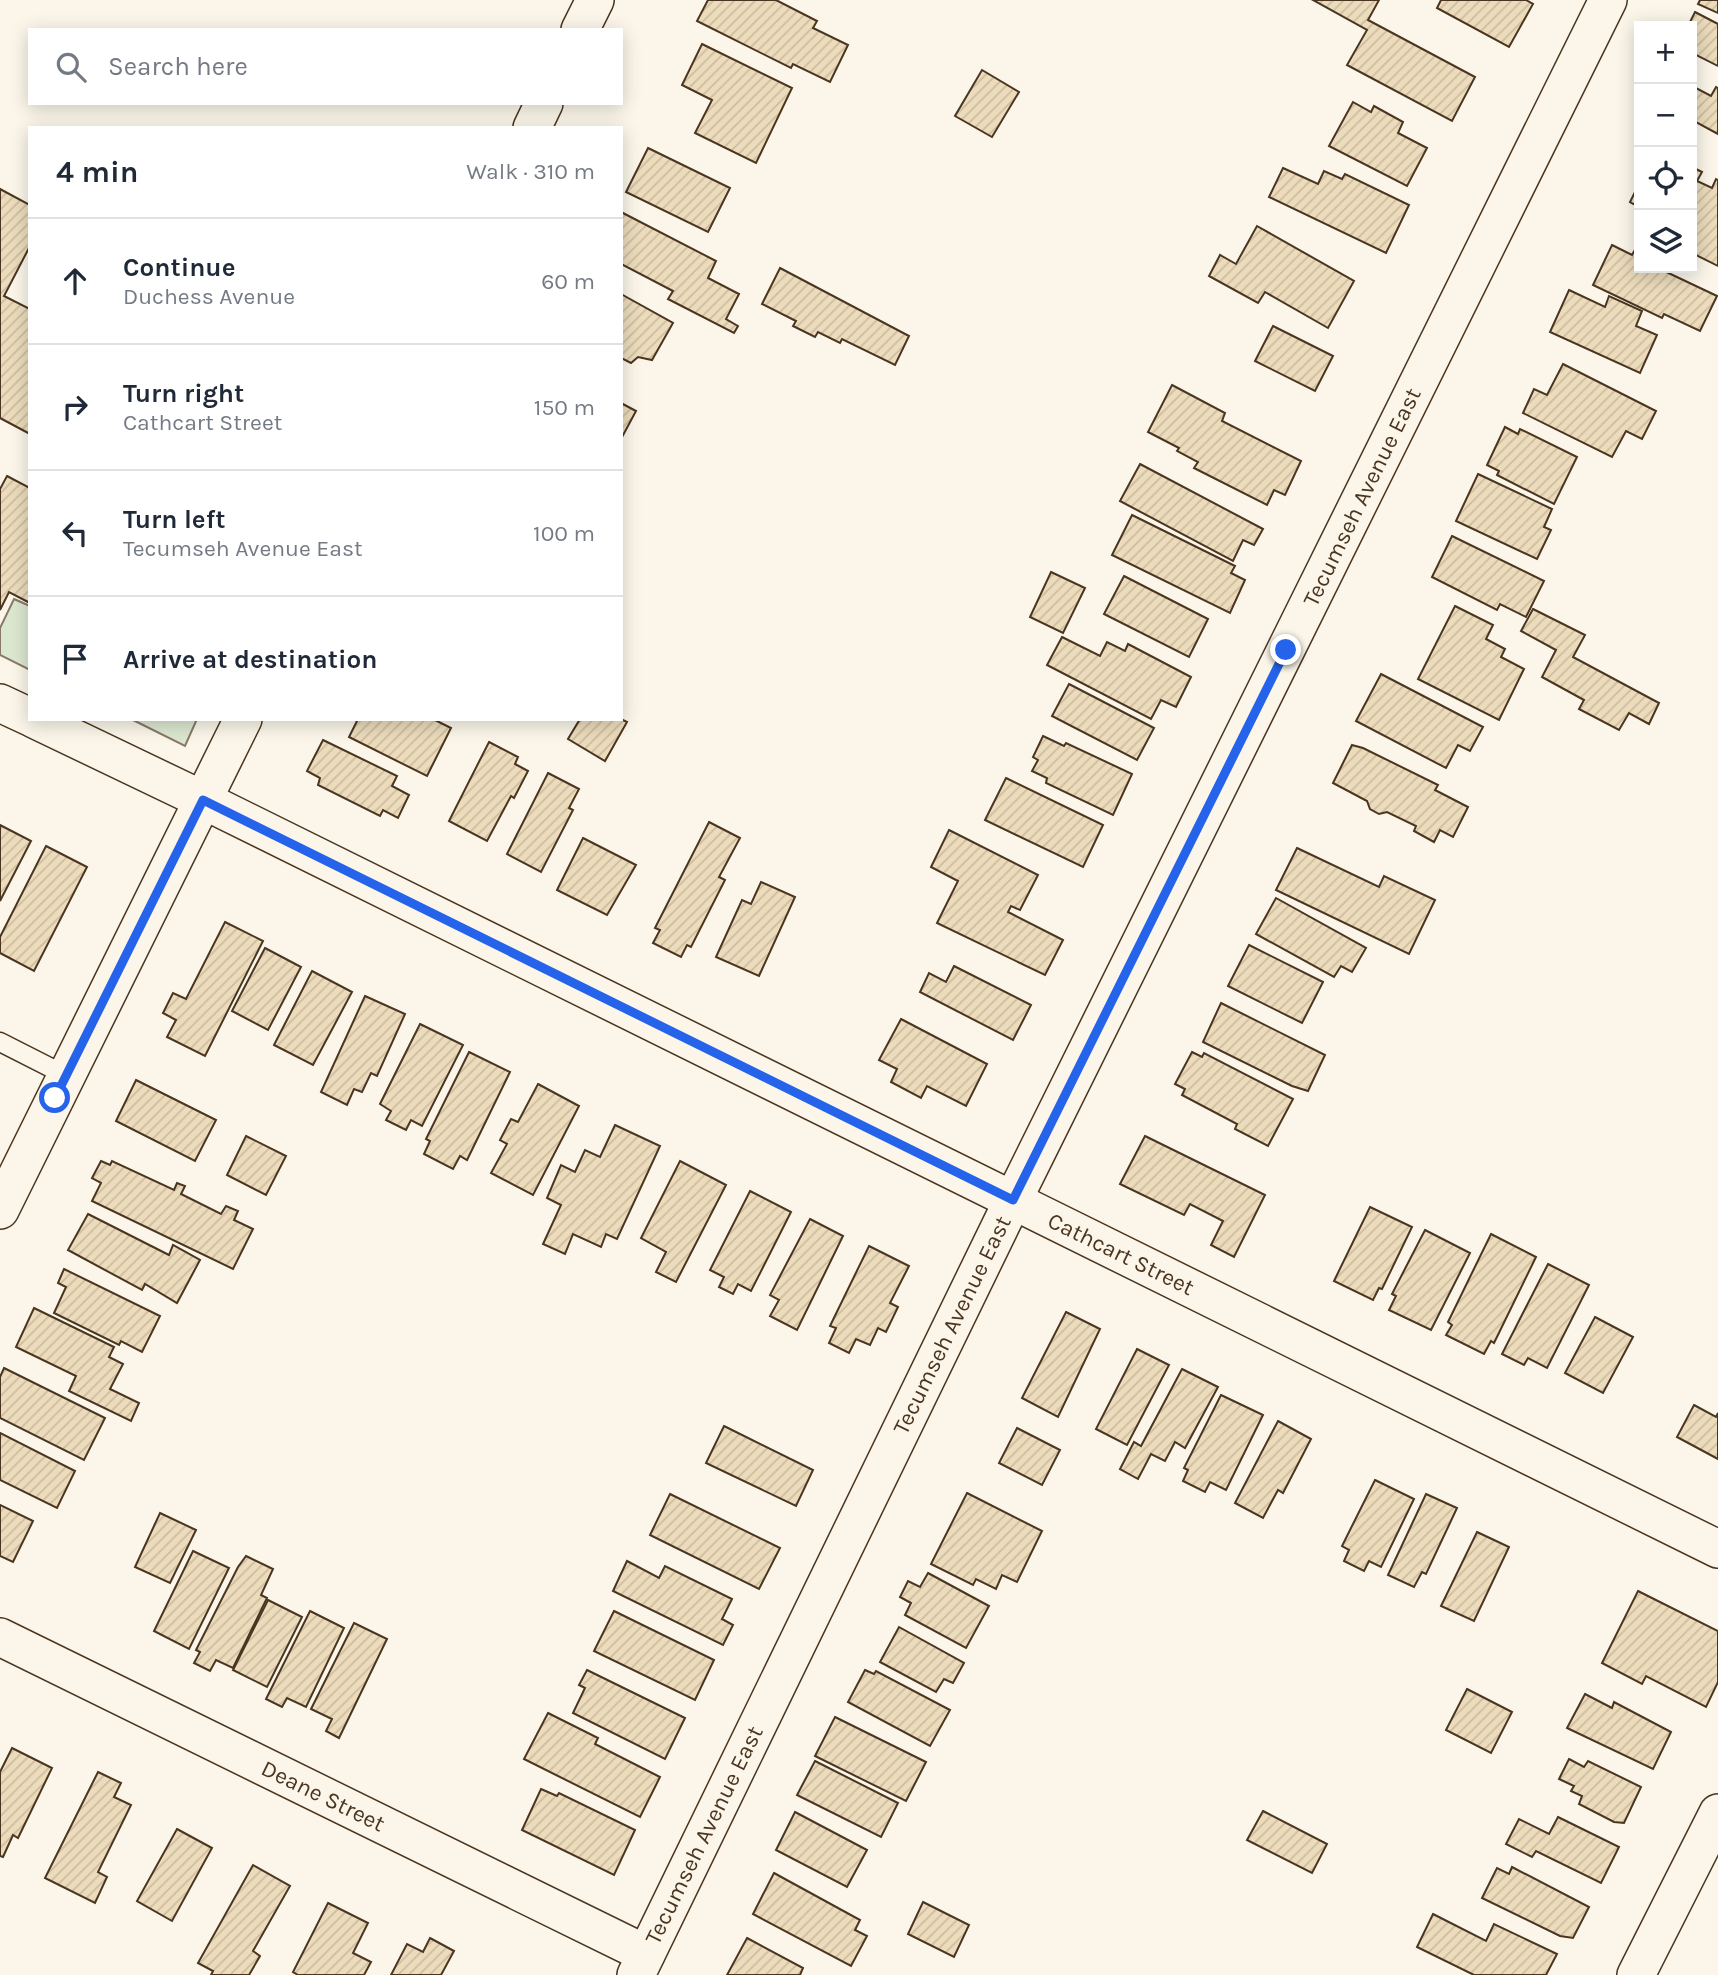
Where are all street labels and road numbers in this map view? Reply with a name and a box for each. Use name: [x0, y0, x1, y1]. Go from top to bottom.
street label: Tecumseh Avenue East: [1297, 383, 1427, 611]
street label: Cathcart Street: [1043, 1207, 1199, 1301]
street label: Tecumseh Avenue East: [887, 1211, 1017, 1439]
street label: Tecumseh Avenue East: [639, 1721, 769, 1949]
street label: Deane Street: [257, 1755, 389, 1838]

